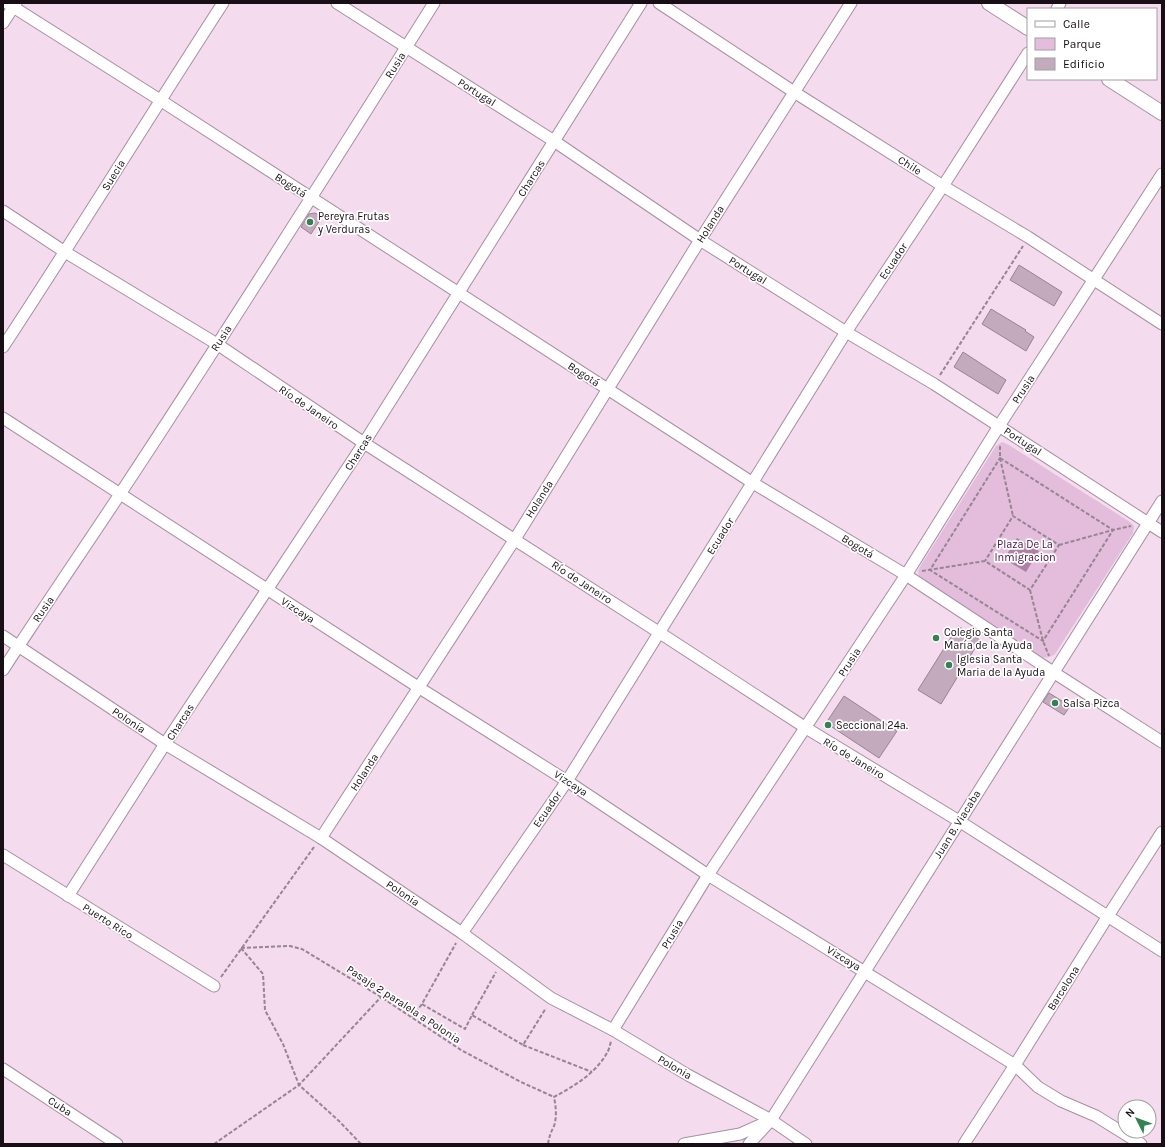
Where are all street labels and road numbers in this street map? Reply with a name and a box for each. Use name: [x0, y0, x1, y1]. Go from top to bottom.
street label: Rusia: [382, 50, 408, 81]
street label: Portugal: [455, 76, 498, 109]
street label: Chile: [896, 153, 924, 178]
street label: Suecia: [99, 157, 128, 193]
street label: Charcas: [515, 157, 548, 199]
street label: Bogotá: [272, 170, 309, 200]
street label: Holanda: [694, 203, 727, 245]
street label: Ecuador: [877, 241, 910, 282]
street label: Portugal: [726, 254, 769, 287]
street label: Rusia: [208, 323, 235, 354]
street label: Bogotá: [565, 359, 602, 389]
street label: Prusia: [1009, 372, 1038, 406]
street label: Río de Janeiro: [276, 383, 341, 432]
street label: Portugal: [1001, 424, 1044, 458]
street label: Charcas: [342, 431, 375, 473]
street label: Holanda: [523, 478, 556, 520]
street label: Ecuador: [704, 515, 737, 557]
street label: Bogotá: [839, 532, 876, 561]
street label: Río de Janeiro: [549, 558, 614, 607]
street label: Rusia: [30, 594, 57, 625]
street label: Vizcaya: [278, 595, 317, 626]
street label: Prusia: [835, 645, 864, 679]
street label: Charcas: [164, 701, 197, 743]
street label: Polonia: [110, 705, 148, 736]
street label: Río de Janeiro: [821, 735, 887, 782]
street label: Holanda: [348, 751, 381, 793]
street label: Vizcaya: [551, 768, 590, 799]
street label: Juan B. Viacaba: [931, 788, 984, 861]
street label: Ecuador: [530, 789, 565, 830]
street label: Polonia: [384, 878, 422, 909]
street label: Puerto Rico: [80, 901, 135, 942]
street label: Prusia: [659, 917, 686, 951]
street label: Vizcaya: [824, 943, 863, 974]
street label: Pasaje 2 paralela a Polonia: [344, 963, 463, 1046]
street label: Barcelona: [1045, 964, 1082, 1013]
street label: Polonia: [655, 1053, 694, 1082]
street label: Cuba: [45, 1094, 74, 1119]

